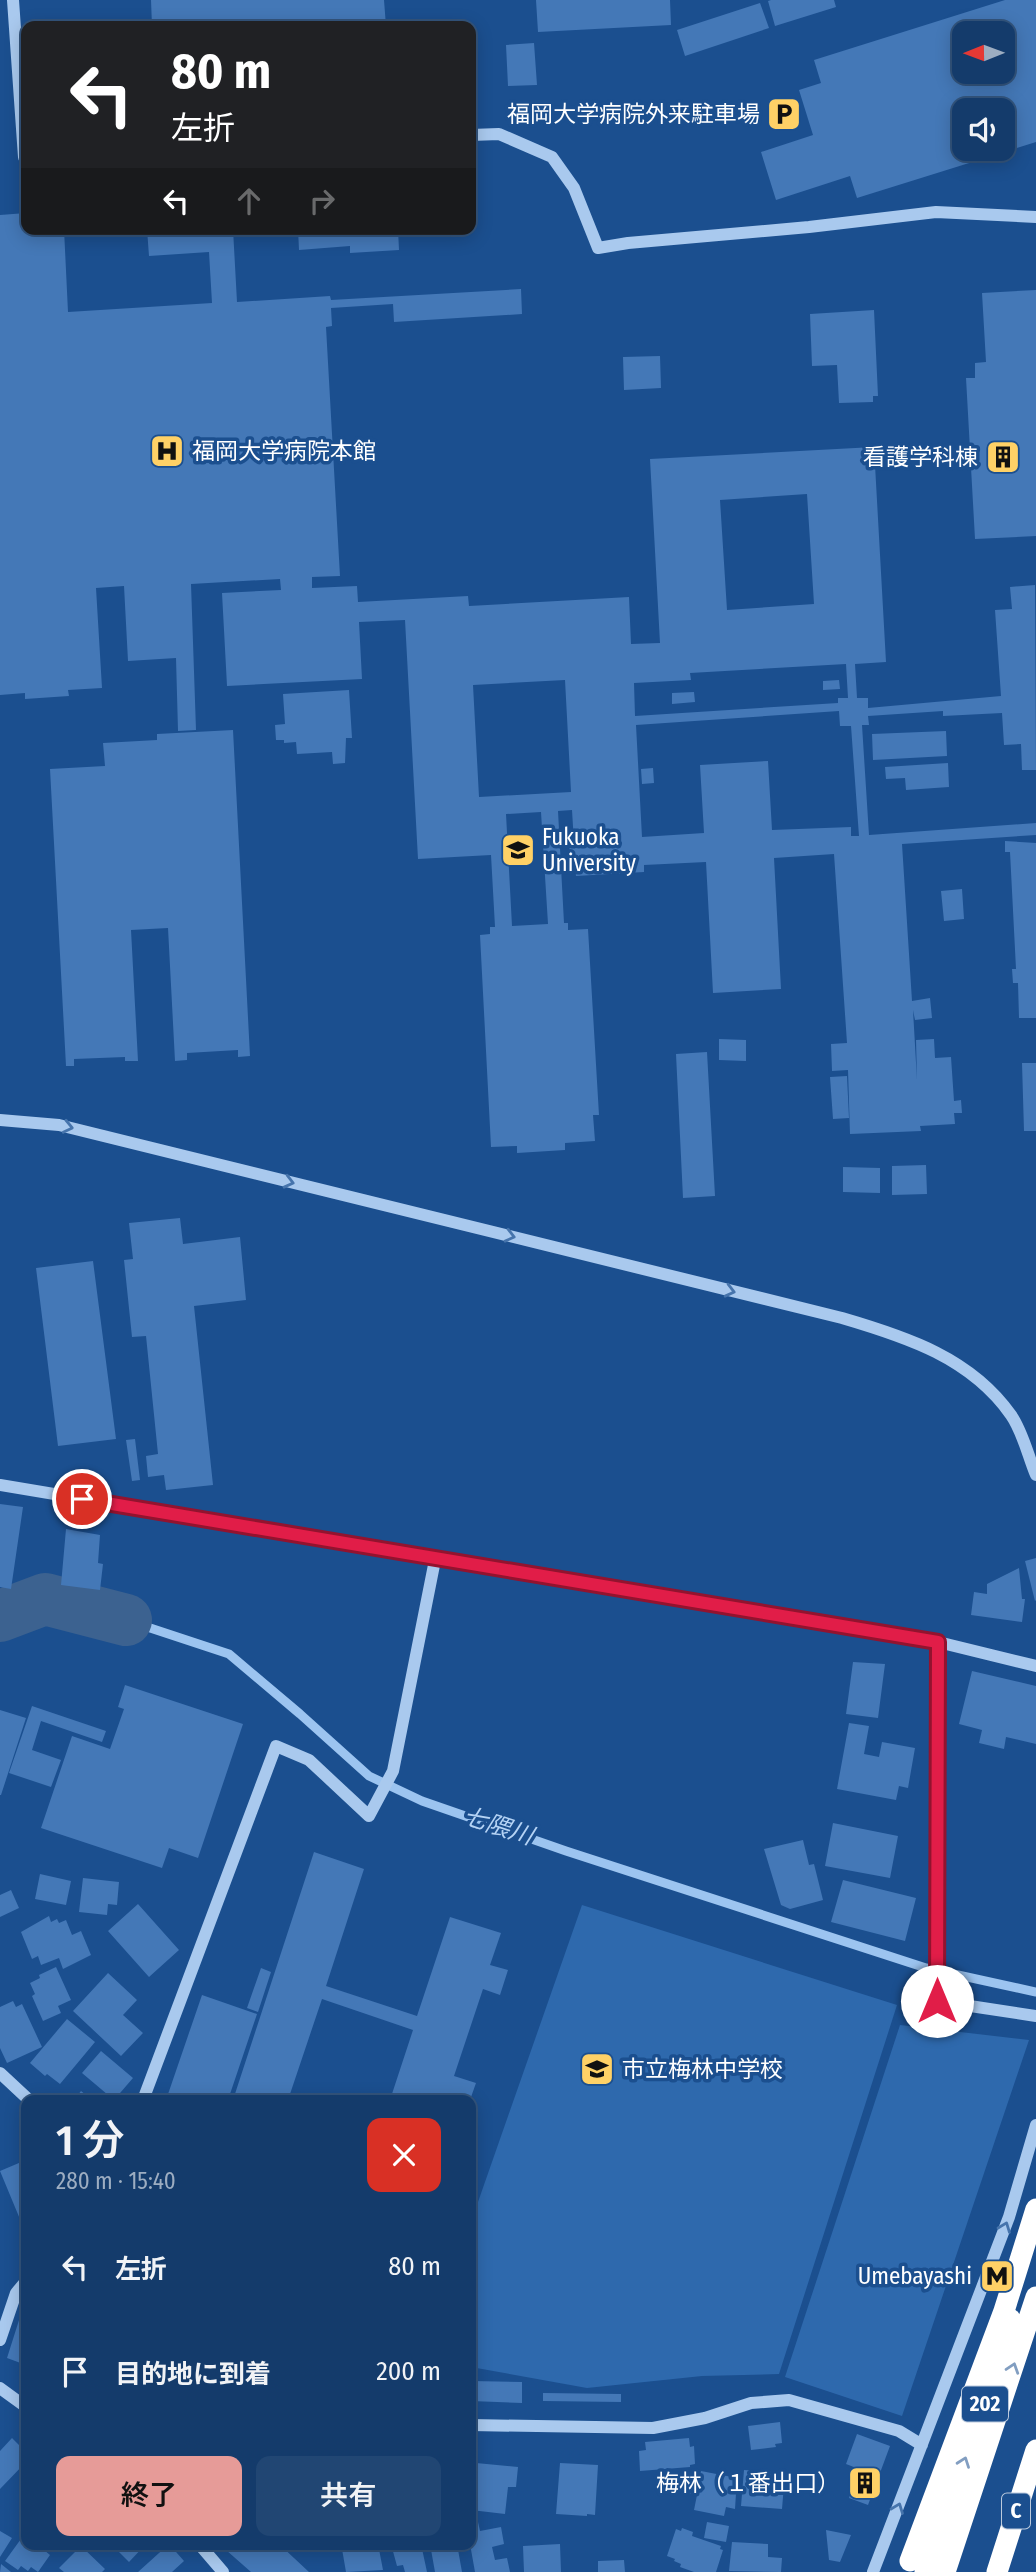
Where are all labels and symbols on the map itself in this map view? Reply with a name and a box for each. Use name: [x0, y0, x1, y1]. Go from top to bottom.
north arrow: [952, 21, 1015, 84]
parking icon: 福岡大学病院外来駐車場: [765, 95, 803, 133]
place label: 福岡大学病院外来駐車場: [507, 100, 760, 128]
hospital icon: 福岡大学病院本館: [148, 432, 186, 470]
place label: 福岡大学病院本館: [192, 437, 376, 465]
building icon: 看護学科棟: [984, 438, 1022, 476]
place label: 看護学科棟: [863, 443, 978, 471]
place label: Fukuoka University: [542, 823, 637, 877]
school or university icon: Fukuoka University: [499, 831, 537, 869]
one-way arrow: [62, 1119, 74, 1134]
one-way arrow: [283, 1174, 295, 1188]
one-way arrow: [503, 1228, 515, 1242]
one-way arrow: [724, 1282, 736, 1297]
pin: [52, 1469, 112, 1529]
water label: 七隈川: [459, 1802, 539, 1851]
position arrow: [900, 1964, 974, 2038]
school or university icon: 市立梅林中学校: [578, 2050, 616, 2088]
place label: 市立梅林中学校: [622, 2055, 783, 2083]
one-way arrow: [997, 2222, 1011, 2234]
metro station icon: Umebayashi: [978, 2257, 1016, 2295]
place label: Umebayashi: [858, 2262, 972, 2290]
one-way arrow: [1004, 2362, 1019, 2374]
road number: 202: [962, 2386, 1008, 2422]
one-way arrow: [956, 2456, 970, 2468]
building icon: 梅林（１番出口）: [846, 2464, 884, 2502]
place label: 梅林（１番出口）: [656, 2469, 840, 2497]
road number: C: [1002, 2494, 1030, 2528]
one-way arrow: [889, 2503, 903, 2515]

